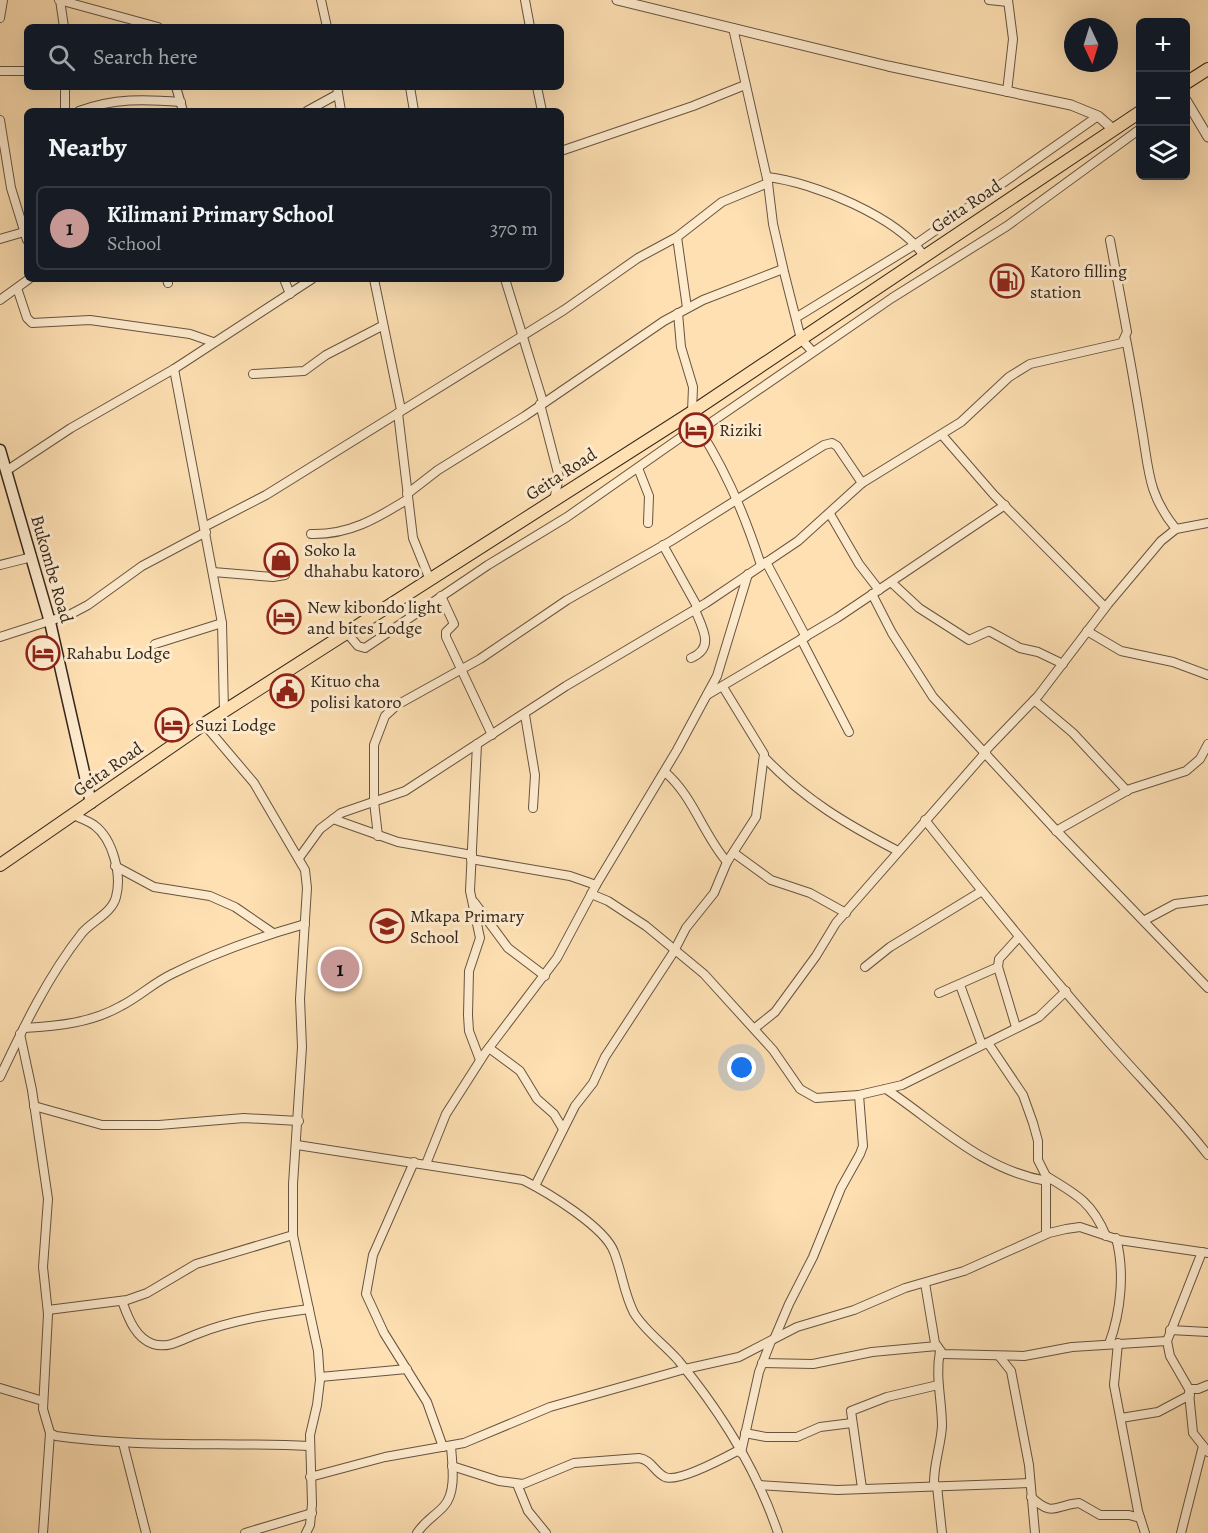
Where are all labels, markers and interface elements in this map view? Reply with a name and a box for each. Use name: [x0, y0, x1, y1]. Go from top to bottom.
north arrow: [1064, 18, 1118, 72]
map controls: [1136, 18, 1190, 180]
button: +: [1136, 18, 1190, 72]
search box: [24, 24, 564, 90]
icon: search: [45, 41, 78, 74]
text: Search here: [93, 42, 198, 72]
button: −: [1136, 72, 1190, 126]
button: layers: [1136, 126, 1190, 180]
text: Nearby: [48, 130, 127, 165]
street label: Geita Road: [926, 173, 1006, 238]
text: Kilimani Primary School: [107, 200, 334, 230]
text: 1: [66, 215, 73, 242]
text: 370 m: [490, 215, 538, 242]
text: School: [107, 230, 161, 257]
place label: Katoro filling station: [1030, 259, 1127, 304]
fuel station icon: Katoro filling station: [989, 263, 1025, 299]
hotel icon: Riziki: [678, 412, 714, 448]
place label: Riziki: [719, 418, 762, 442]
street label: Geita Road: [521, 442, 601, 506]
street label: Bukombe Road: [25, 512, 79, 626]
place label: Soko la dhahabu katoro: [304, 538, 420, 583]
shop icon: Soko la dhahabu katoro: [263, 542, 299, 578]
place label: New kibondo light and bites Lodge: [307, 595, 442, 640]
hotel icon: New kibondo light and bites Lodge: [266, 599, 302, 635]
hotel icon: Rahabu Lodge: [25, 635, 61, 671]
place label: Rahabu Lodge: [66, 641, 170, 665]
place label: Kituo cha polisi katoro: [310, 669, 401, 714]
public building icon: Kituo cha polisi katoro: [269, 673, 305, 709]
hotel icon: Suzi Lodge: [154, 707, 190, 743]
place label: Suzi Lodge: [195, 713, 276, 737]
street label: Geita Road: [68, 736, 148, 802]
place label: Mkapa Primary School: [410, 904, 525, 949]
school or university icon: Mkapa Primary School: [369, 908, 405, 944]
pin: 1: [320, 946, 360, 992]
your location: [727, 1053, 756, 1082]

